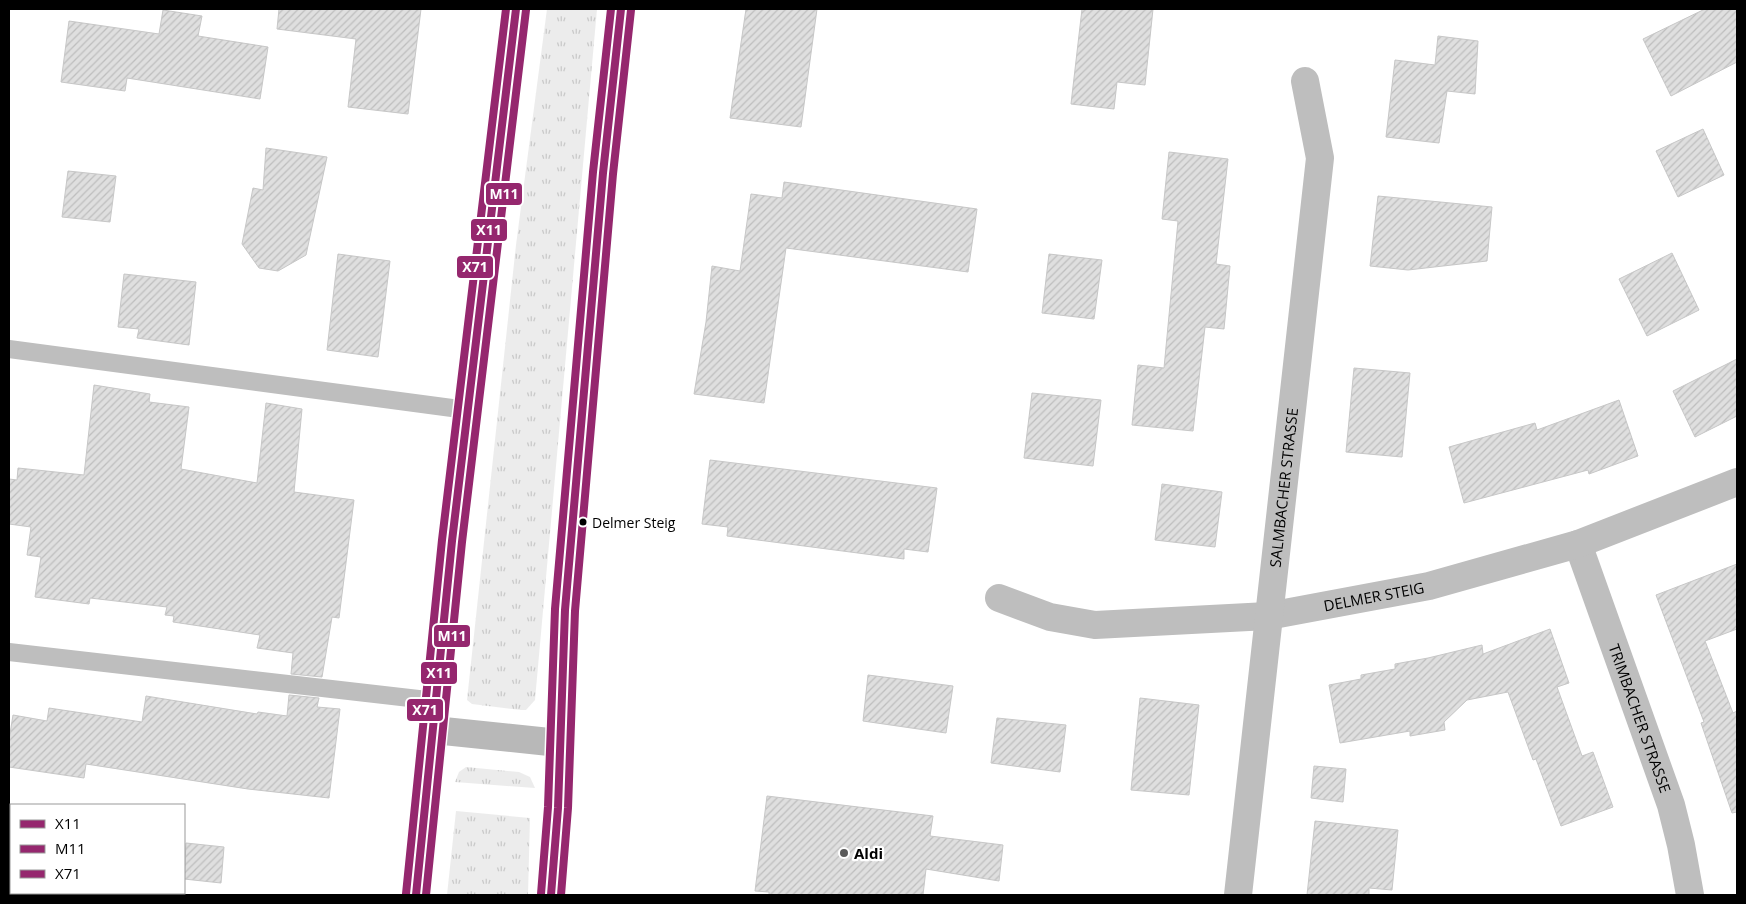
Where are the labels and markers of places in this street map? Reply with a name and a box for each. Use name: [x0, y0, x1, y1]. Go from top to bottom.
place label: Delmer Steig: [592, 513, 676, 532]
marker: Delmer Steig: [578, 517, 588, 527]
place label: Aldi: [854, 843, 883, 863]
marker: Aldi: [838, 847, 850, 859]

